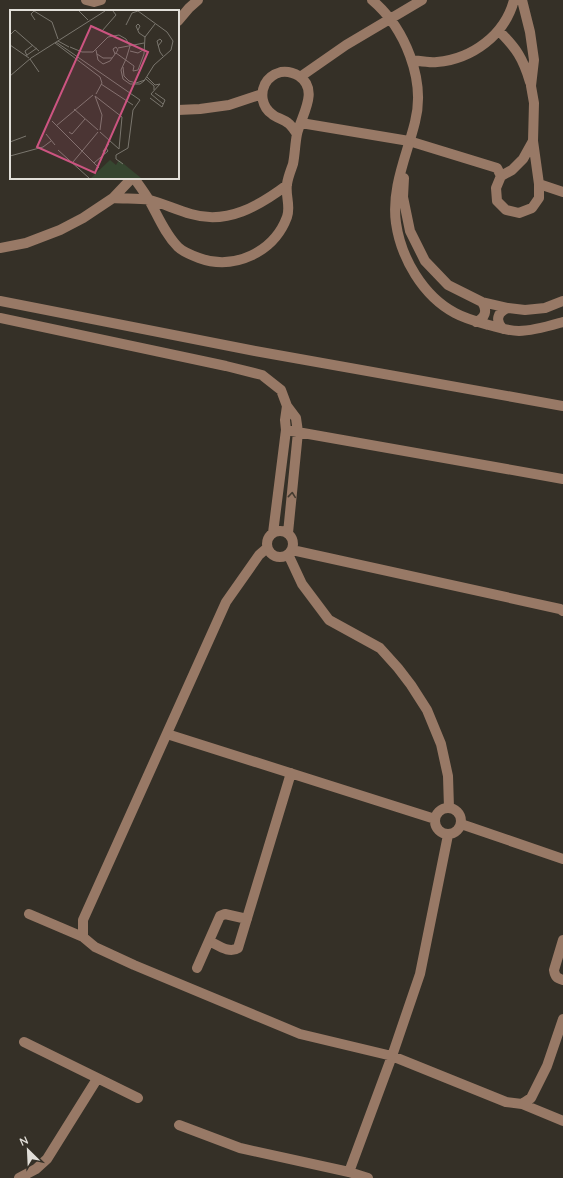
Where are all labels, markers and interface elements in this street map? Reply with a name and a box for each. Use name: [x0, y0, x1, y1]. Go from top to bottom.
inset map: [10, 10, 179, 179]
one-way arrow: [287, 492, 296, 498]
north arrow: [8, 1130, 48, 1170]
text: N: [17, 1133, 30, 1149]

